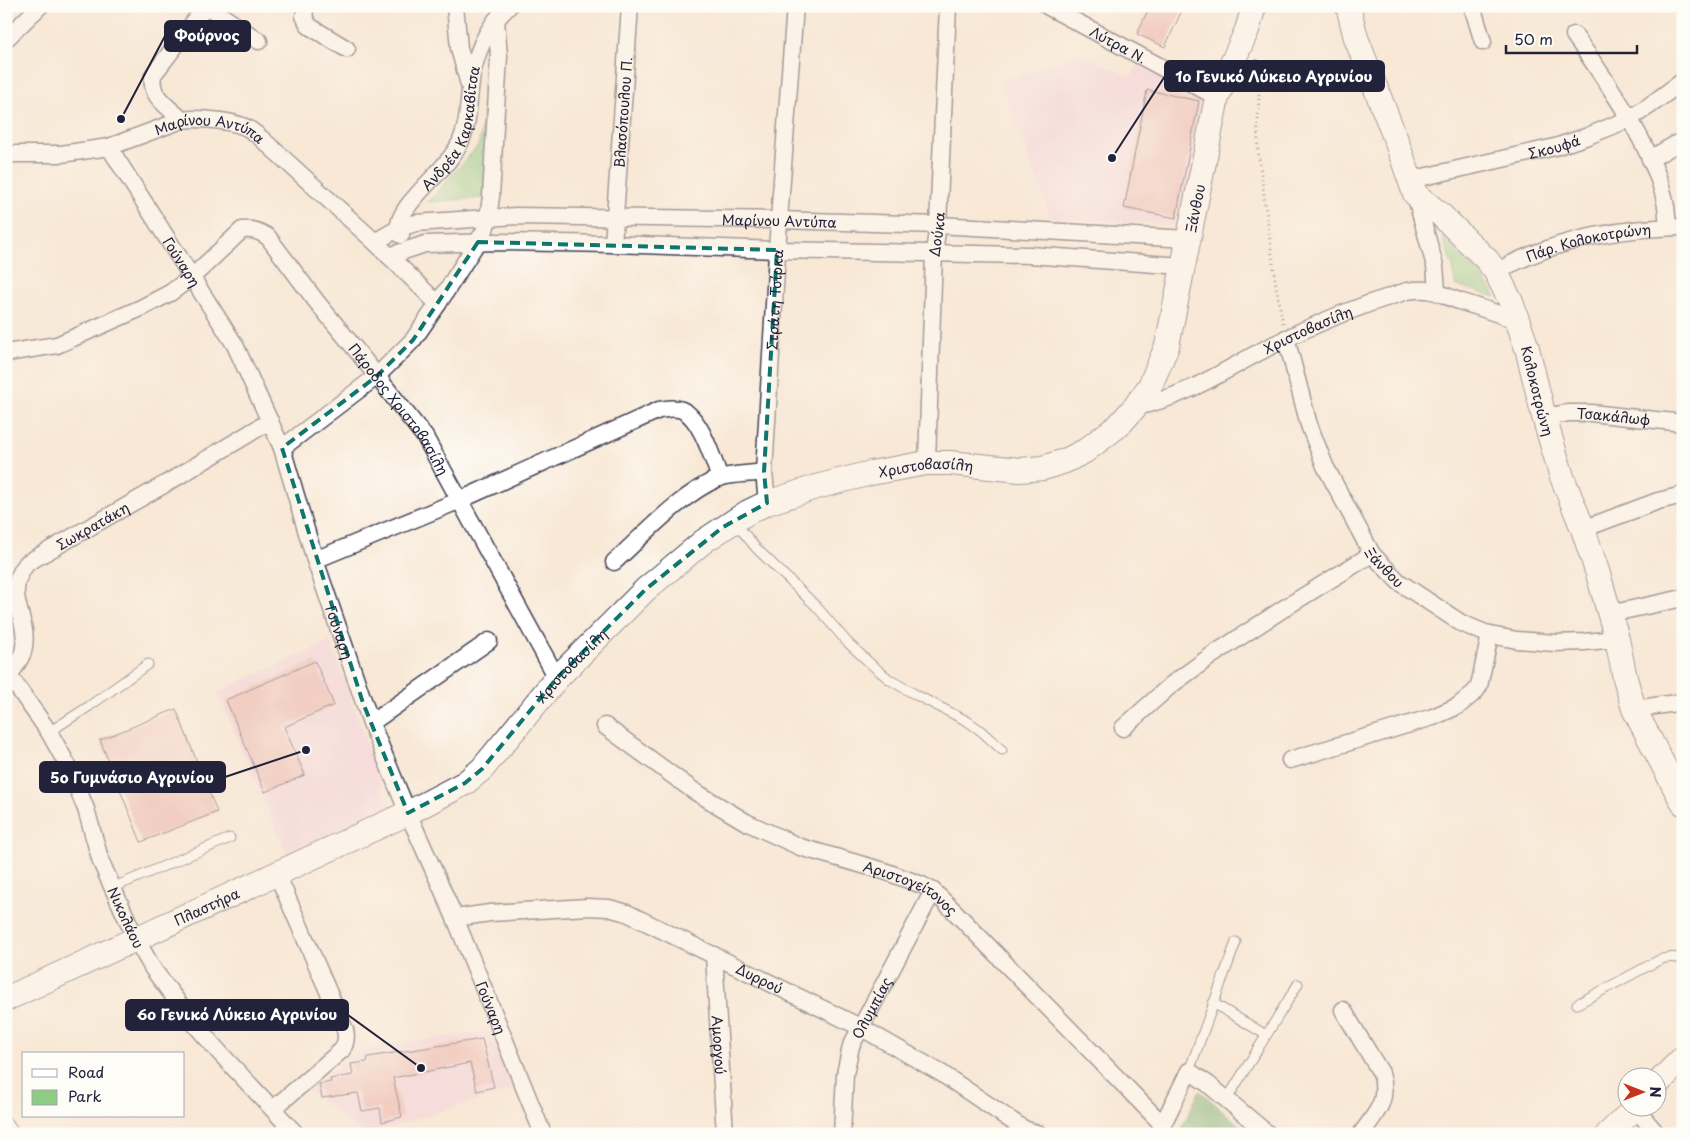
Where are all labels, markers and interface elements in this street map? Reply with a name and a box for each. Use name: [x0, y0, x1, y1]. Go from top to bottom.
street label: Λύτρα Ν.: [1086, 20, 1151, 68]
callout: Φούρνος: [165, 21, 250, 51]
scale bar: [1506, 22, 1638, 54]
text: Φούρνος: [174, 23, 240, 46]
text: 50 m: [1514, 27, 1553, 50]
street label: Βλασόπουλου Π.: [608, 56, 637, 169]
callout: 1ο Γενικό Λύκειο Αγρινίου: [1165, 61, 1384, 91]
street label: Ανδρέα Καρκαβίτσα: [416, 64, 484, 195]
text: 1ο Γενικό Λύκειο Αγρινίου: [1175, 64, 1373, 87]
street label: Μαρίνου Αντύπα: [151, 108, 270, 148]
street label: Σκουφά: [1526, 129, 1583, 163]
street label: Ξάνθου: [1180, 182, 1210, 234]
street label: Μαρίνου Αντύπα: [722, 209, 837, 232]
street label: Δούκα: [923, 212, 949, 258]
street label: Πάρ. Κολοκοτρώνη: [1522, 218, 1652, 267]
street label: Γούναρη: [158, 233, 206, 291]
street label: Στράτη Τσίρκα: [761, 248, 788, 350]
street label: Χριστοβασίλη: [1259, 300, 1355, 359]
street label: Πάροδος Χριστοβασίλη: [344, 338, 454, 479]
street label: Κολοκοτρώνη: [1516, 344, 1560, 438]
street label: Τσακάλωφ: [1577, 403, 1651, 430]
street label: Χριστοβασίλη: [877, 453, 974, 482]
street label: Σωκρατάκη: [52, 496, 133, 555]
street label: Ξάνθου: [1360, 544, 1409, 592]
street label: Γούναρη: [321, 602, 359, 662]
street label: Χριστοβασίλη: [530, 623, 612, 707]
callout: 5ο Γυμνάσιο Αγρινίου: [40, 762, 225, 792]
text: 5ο Γυμνάσιο Αγρινίου: [50, 765, 214, 788]
street label: Αριστογείτονος: [861, 855, 962, 920]
street label: Πλαστήρα: [170, 882, 243, 930]
street label: Νικολάου: [103, 883, 150, 952]
street label: Δυρρού: [733, 958, 787, 998]
street label: Ολυμπίας: [846, 973, 896, 1042]
street label: Γούναρη: [471, 978, 512, 1037]
callout: 6ο Γενικό Λύκειο Αγρινίου: [126, 1000, 348, 1030]
text: 6ο Γενικό Λύκειο Αγρινίου: [137, 1002, 337, 1025]
street label: Αμοργού: [707, 1015, 732, 1075]
legend: [22, 1052, 185, 1118]
text: Road: [68, 1060, 104, 1083]
north arrow: [1616, 1068, 1666, 1118]
text: Park: [68, 1084, 102, 1107]
text: N: [1645, 1086, 1666, 1098]

